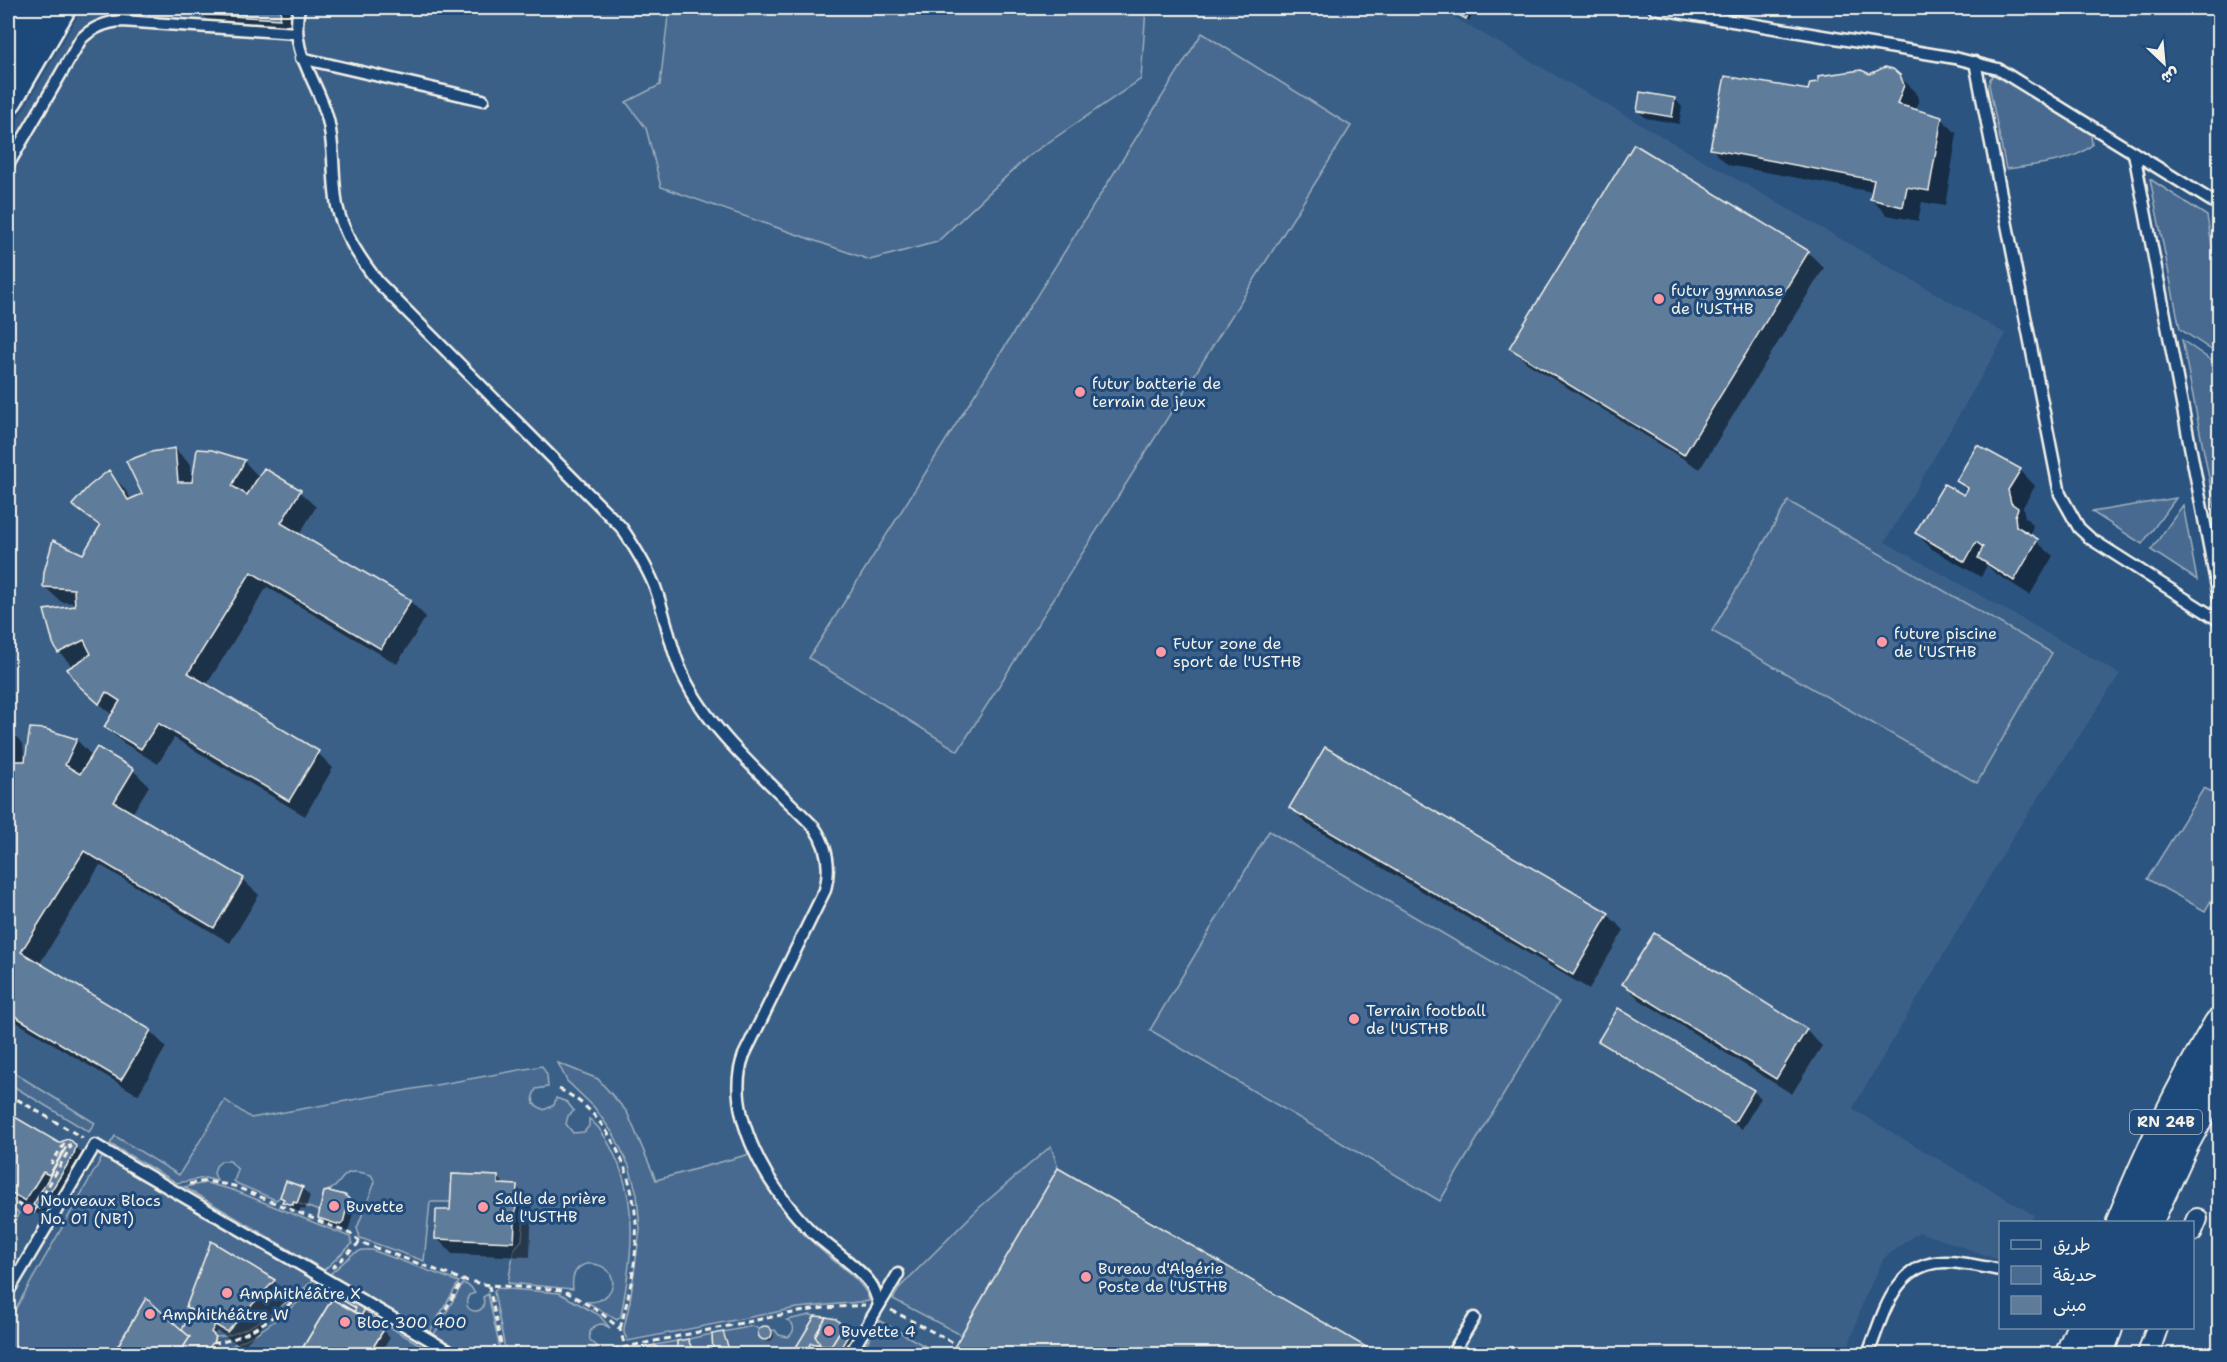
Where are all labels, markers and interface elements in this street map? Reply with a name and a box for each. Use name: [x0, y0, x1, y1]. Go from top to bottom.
north arrow: [2134, 33, 2194, 93]
text: ش: [2158, 63, 2183, 89]
place label: futur gymnase de l'USTHB: [1671, 280, 1784, 319]
marker: futur gymnase de l'USTHB: [1652, 292, 1666, 306]
place label: futur batterie de terrain de jeux: [1092, 373, 1221, 412]
marker: futur batterie de terrain de jeux: [1073, 385, 1087, 399]
place label: future piscine de l'USTHB: [1894, 623, 1997, 662]
place label: Futur zone de sport de l'USTHB: [1173, 633, 1301, 672]
marker: future piscine de l'USTHB: [1875, 635, 1889, 649]
marker: Futur zone de sport de l'USTHB: [1154, 645, 1168, 659]
place label: Terrain football de l'USTHB: [1366, 1000, 1486, 1039]
marker: Terrain football de l'USTHB: [1347, 1012, 1361, 1026]
road number: RN 24B: [2130, 1110, 2202, 1134]
place label: Salle de prière de l'USTHB: [495, 1188, 607, 1227]
place label: Nouveaux Blocs No. 01 (NB1): [40, 1190, 161, 1229]
place label: Buvette: [346, 1196, 404, 1217]
marker: Buvette: [327, 1199, 341, 1213]
marker: Salle de prière de l'USTHB: [476, 1200, 490, 1214]
marker: Nouveaux Blocs No. 01 (NB1): [21, 1202, 35, 1216]
legend: [1999, 1221, 2194, 1329]
text: طريق: [2053, 1233, 2091, 1257]
place label: Bureau d'Algérie Poste de l'USTHB: [1098, 1258, 1227, 1297]
text: حديقة: [2053, 1263, 2097, 1287]
marker: Bureau d'Algérie Poste de l'USTHB: [1079, 1270, 1093, 1284]
place label: Amphithéâtre X: [239, 1283, 361, 1304]
marker: Amphithéâtre X: [220, 1286, 234, 1300]
text: مبنى: [2053, 1293, 2087, 1317]
place label: Amphithéâtre W: [162, 1304, 289, 1325]
marker: Amphithéâtre W: [143, 1307, 157, 1321]
place label: Bloc 300 400: [357, 1312, 467, 1333]
marker: Bloc 300 400: [338, 1315, 352, 1329]
place label: Buvette 4: [841, 1321, 916, 1342]
marker: Buvette 4: [822, 1324, 836, 1338]

